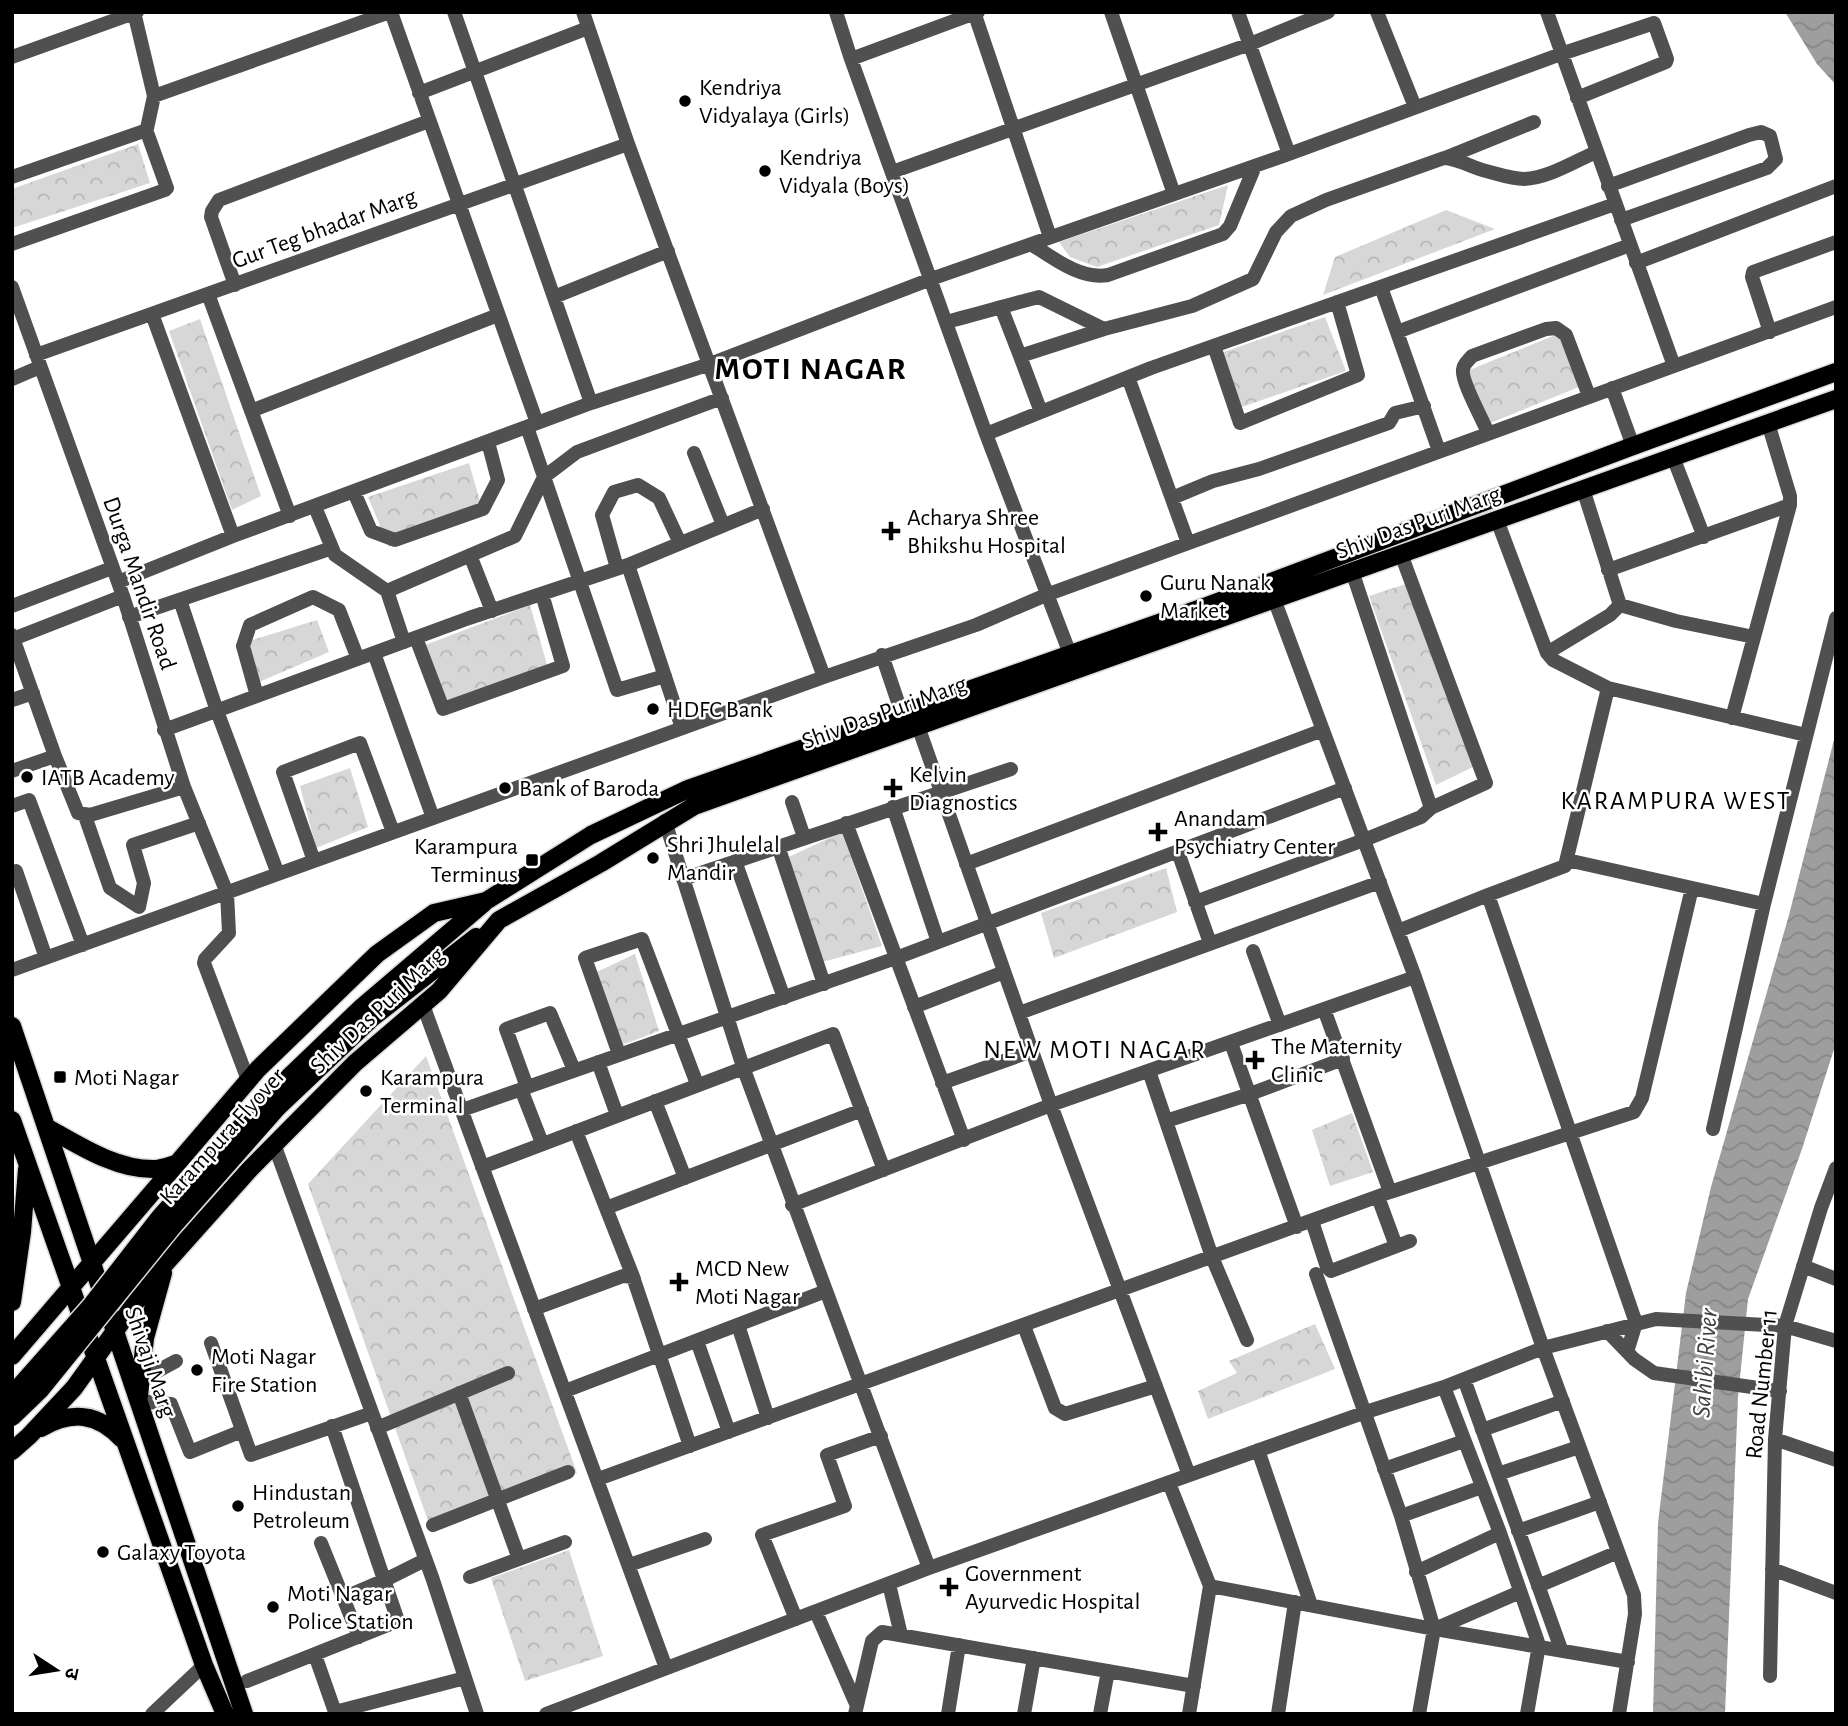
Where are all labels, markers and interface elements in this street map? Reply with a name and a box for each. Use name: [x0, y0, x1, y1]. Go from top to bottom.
place label: Kendriya Vidyalaya (Girls): [699, 76, 850, 128]
marker: Kendriya Vidyalaya (Girls): [677, 93, 693, 109]
place label: Kendriya Vidyala (Boys): [779, 146, 910, 198]
marker: Kendriya Vidyala (Boys): [757, 163, 773, 179]
street label: Gur Teg bhadar Marg: [229, 184, 420, 273]
district label: MOTI NAGAR: [714, 353, 908, 385]
street label: Shiv Das Puri Marg: [1333, 482, 1504, 564]
street label: Durga Mandir Road: [98, 494, 180, 673]
place label: Acharya Shree Bhikshu Hospital: [907, 506, 1066, 558]
marker: Acharya Shree Bhikshu Hospital: [881, 521, 901, 541]
place label: Guru Nanak Market: [1160, 571, 1271, 623]
marker: Guru Nanak Market: [1138, 588, 1154, 604]
street label: Shiv Das Puri Marg: [799, 672, 970, 754]
place label: HDFC Bank: [667, 698, 773, 722]
marker: HDFC Bank: [645, 701, 661, 717]
place label: Kelvin Diagnostics: [909, 763, 1018, 815]
place label: IATB Academy: [41, 766, 175, 790]
marker: IATB Academy: [19, 769, 35, 785]
place label: Bank of Baroda: [519, 777, 659, 801]
marker: Kelvin Diagnostics: [883, 778, 903, 798]
marker: Bank of Baroda: [497, 780, 513, 796]
district label: KARAMPURA WEST: [1560, 788, 1792, 814]
place label: Anandam Psychiatry Center: [1174, 807, 1335, 859]
marker: Anandam Psychiatry Center: [1148, 822, 1168, 842]
place label: Shri Jhulelal Mandir: [667, 833, 780, 885]
place label: Karampura Terminus: [414, 835, 518, 887]
marker: Shri Jhulelal Mandir: [645, 850, 661, 866]
marker: Karampura Terminus: [524, 852, 540, 868]
street label: Shiv Das Puri Marg: [306, 943, 450, 1079]
place label: The Maternity Clinic: [1271, 1035, 1402, 1087]
district label: NEW MOTI NAGAR: [983, 1037, 1207, 1063]
marker: The Maternity Clinic: [1245, 1050, 1265, 1070]
street label: Karampura Flyover: [155, 1064, 290, 1209]
place label: Moti Nagar: [74, 1066, 179, 1090]
place label: Karampura Terminal: [380, 1066, 484, 1118]
marker: Moti Nagar: [52, 1069, 68, 1085]
marker: Karampura Terminal: [358, 1083, 374, 1099]
place label: MCD New Moti Nagar: [695, 1257, 800, 1309]
marker: MCD New Moti Nagar: [669, 1272, 689, 1292]
street label: Shivaji Marg: [120, 1304, 180, 1421]
water label: Sahibi River: [1688, 1306, 1722, 1418]
street label: Road Number 11: [1742, 1308, 1782, 1460]
place label: Moti Nagar Fire Station: [211, 1345, 317, 1397]
marker: Moti Nagar Fire Station: [189, 1362, 205, 1378]
place label: Hindustan Petroleum: [252, 1481, 351, 1533]
marker: Hindustan Petroleum: [230, 1498, 246, 1514]
place label: Galaxy Toyota: [117, 1541, 246, 1565]
marker: Galaxy Toyota: [95, 1544, 111, 1560]
place label: Government Ayurvedic Hospital: [965, 1562, 1140, 1614]
marker: Government Ayurvedic Hospital: [939, 1577, 959, 1597]
place label: Moti Nagar Police Station: [287, 1582, 414, 1634]
marker: Moti Nagar Police Station: [265, 1599, 281, 1615]
north arrow: [21, 1635, 91, 1705]
text: उ: [61, 1666, 82, 1681]

